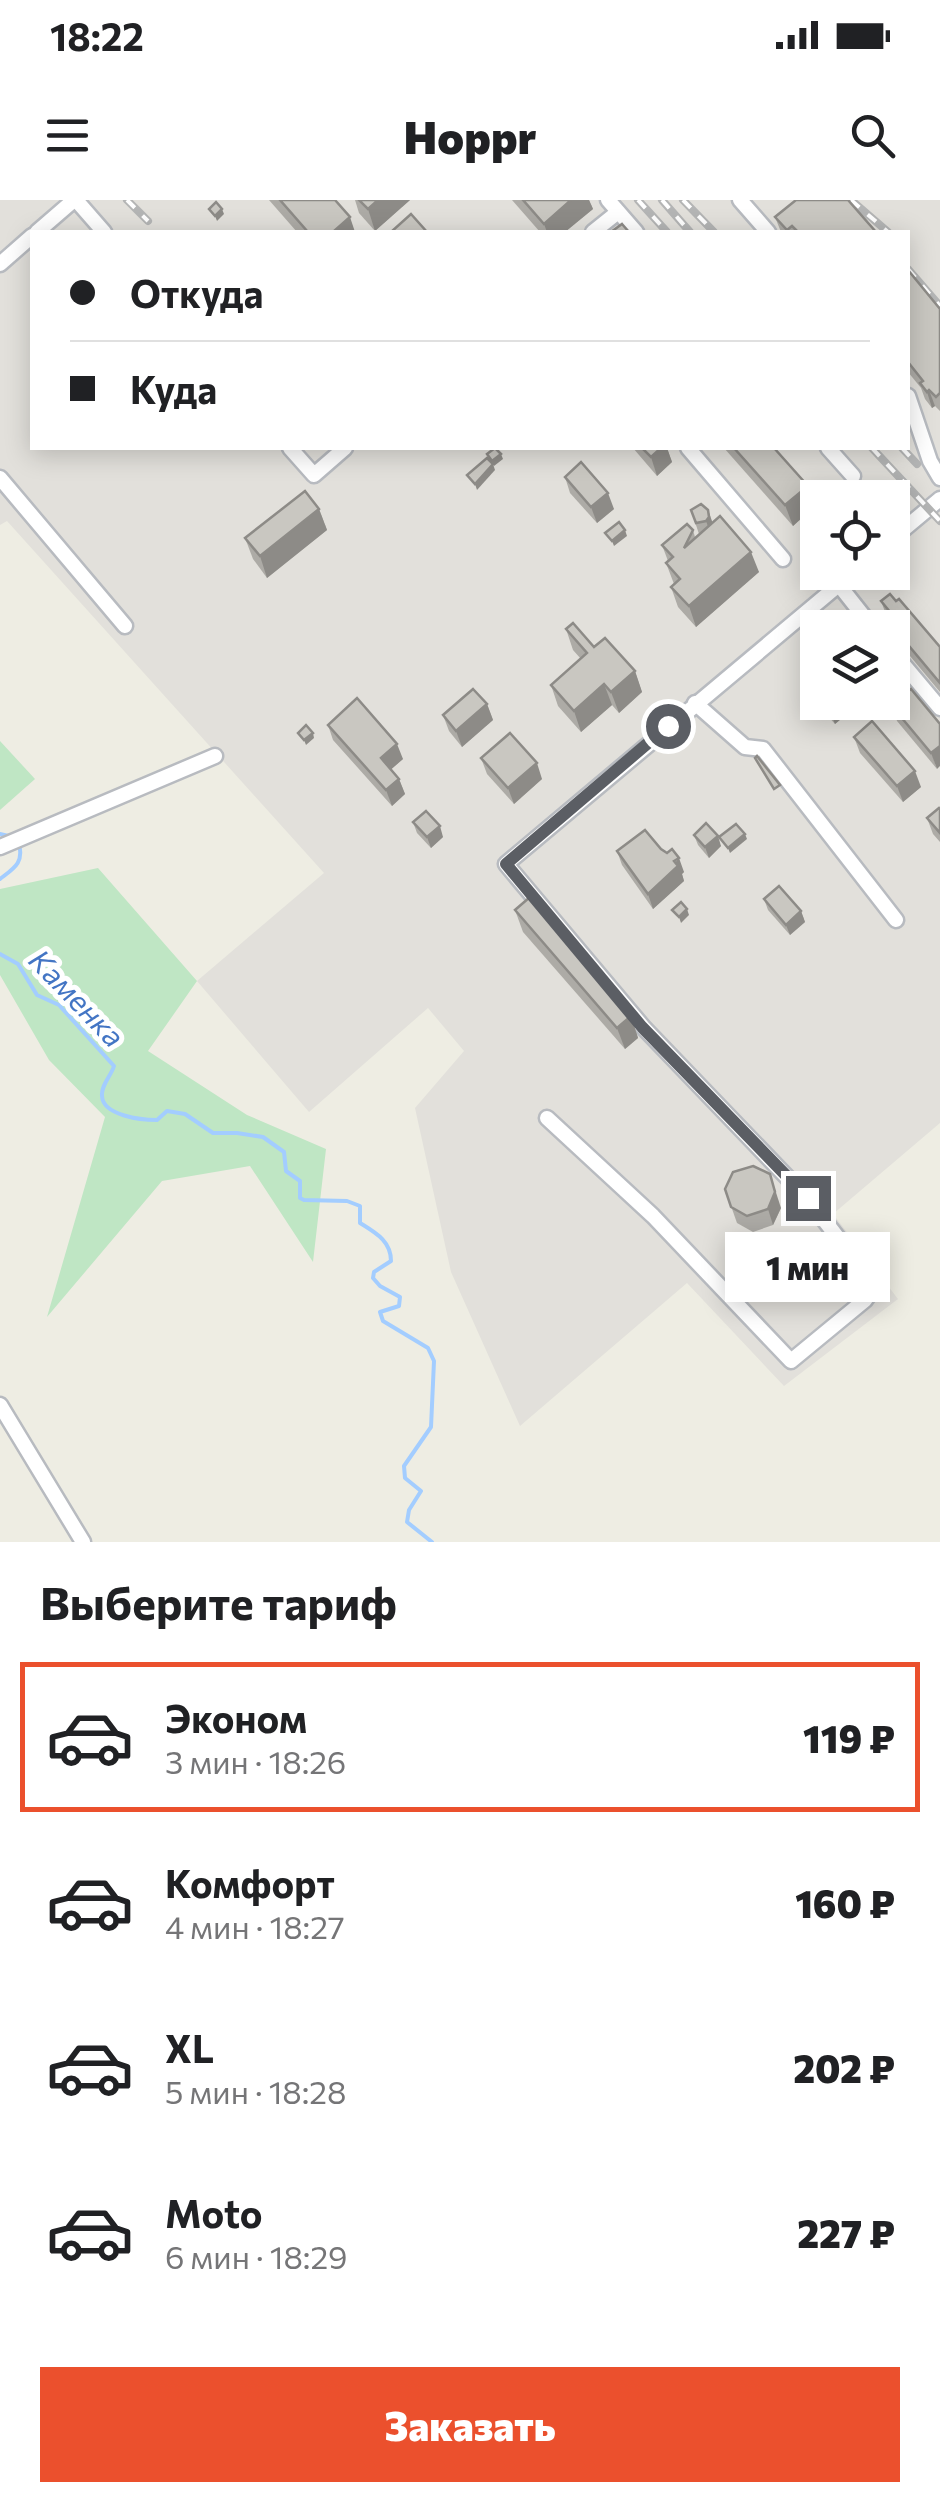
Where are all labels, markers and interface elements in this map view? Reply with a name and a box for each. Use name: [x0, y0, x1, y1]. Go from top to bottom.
text: 18:22: [50, 12, 144, 59]
icon: menu: [40, 108, 95, 163]
text: Hoppr: [404, 108, 536, 163]
icon: search: [845, 108, 900, 163]
text: Откуда: [130, 269, 263, 316]
text: Куда: [130, 365, 217, 412]
map controls: [800, 480, 910, 720]
button: locate: [800, 480, 910, 590]
button: layers: [800, 610, 910, 720]
route start: [646, 704, 691, 749]
water label: Каменка: [23, 940, 133, 1054]
route end: [786, 1176, 831, 1221]
callout: 1 мин: [726, 1233, 890, 1303]
text: 1 мин: [766, 1247, 849, 1287]
text: Выберите тариф: [40, 1574, 397, 1629]
icon: car: [45, 1692, 135, 1782]
text: Эконом: [165, 1694, 307, 1741]
text: 119 ₽: [803, 1714, 895, 1761]
text: 3 мин · 18:26: [165, 1741, 346, 1781]
icon: car: [45, 1857, 135, 1947]
text: Комфорт: [165, 1859, 335, 1906]
text: 160 ₽: [795, 1879, 895, 1926]
text: 4 мин · 18:27: [165, 1906, 345, 1946]
icon: car: [45, 2022, 135, 2112]
text: XL: [165, 2024, 214, 2071]
text: 202 ₽: [793, 2044, 895, 2091]
text: 5 мин · 18:28: [165, 2071, 346, 2111]
icon: car: [45, 2187, 135, 2277]
text: Moto: [165, 2189, 263, 2236]
text: 227 ₽: [797, 2209, 895, 2256]
text: 6 мин · 18:29: [165, 2236, 347, 2276]
button: Заказать: [40, 2367, 900, 2482]

